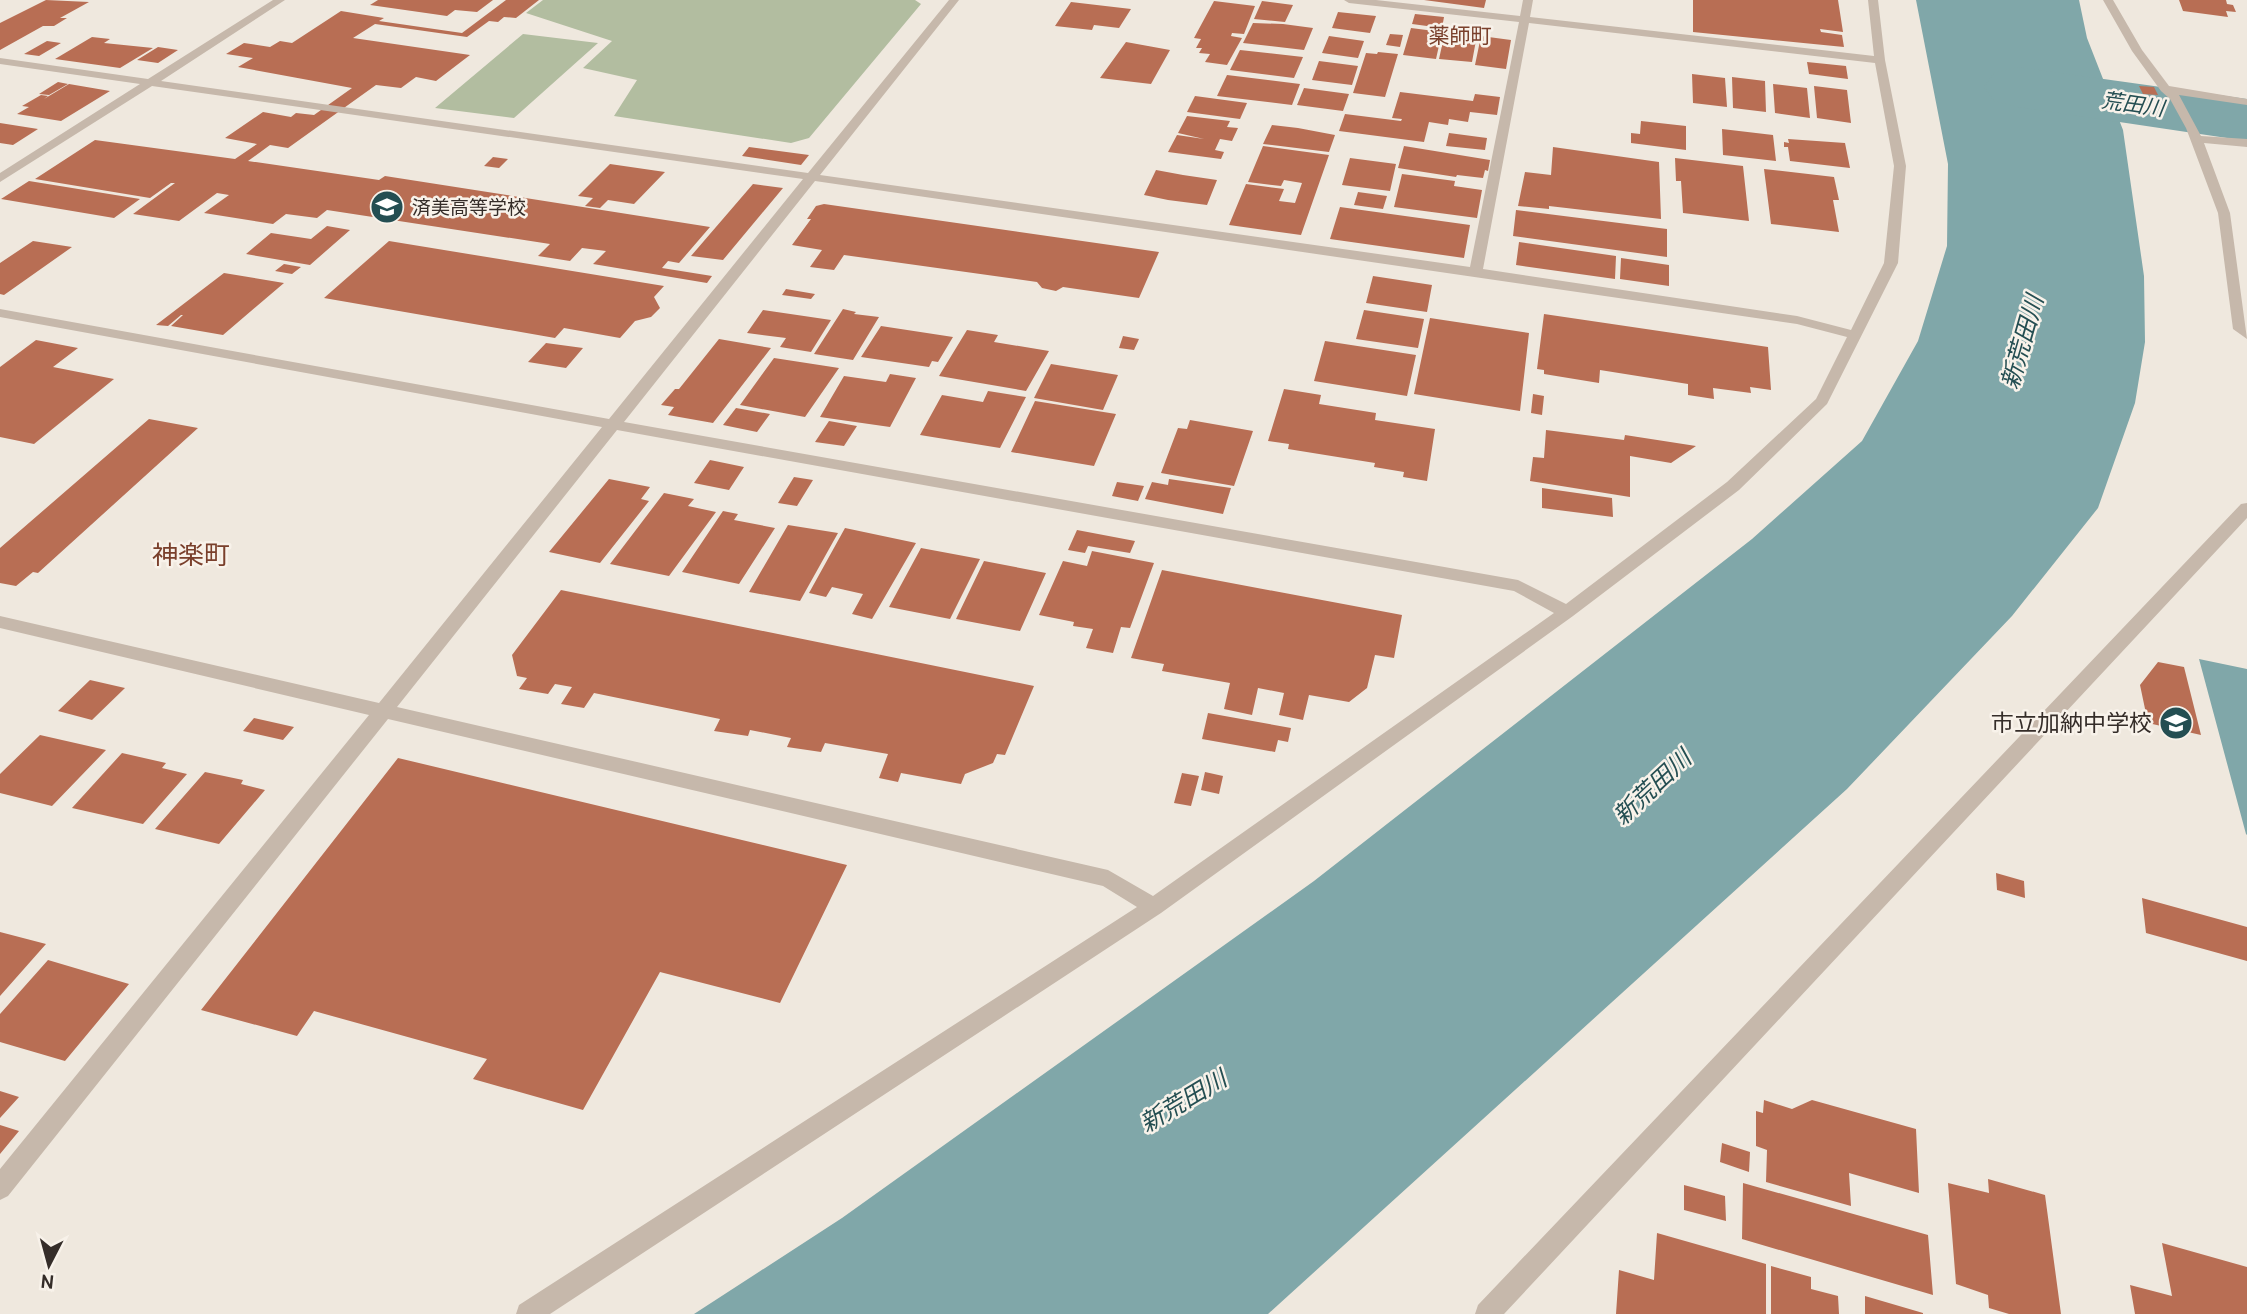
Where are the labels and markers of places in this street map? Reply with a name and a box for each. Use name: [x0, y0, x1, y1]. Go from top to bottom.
school or university icon: 済美高等学校: [368, 188, 406, 226]
place label: 済美高等学校: [412, 196, 526, 219]
school or university icon: 市立加納中学校: [2157, 704, 2195, 742]
place label: 市立加納中学校: [1991, 709, 2152, 737]

